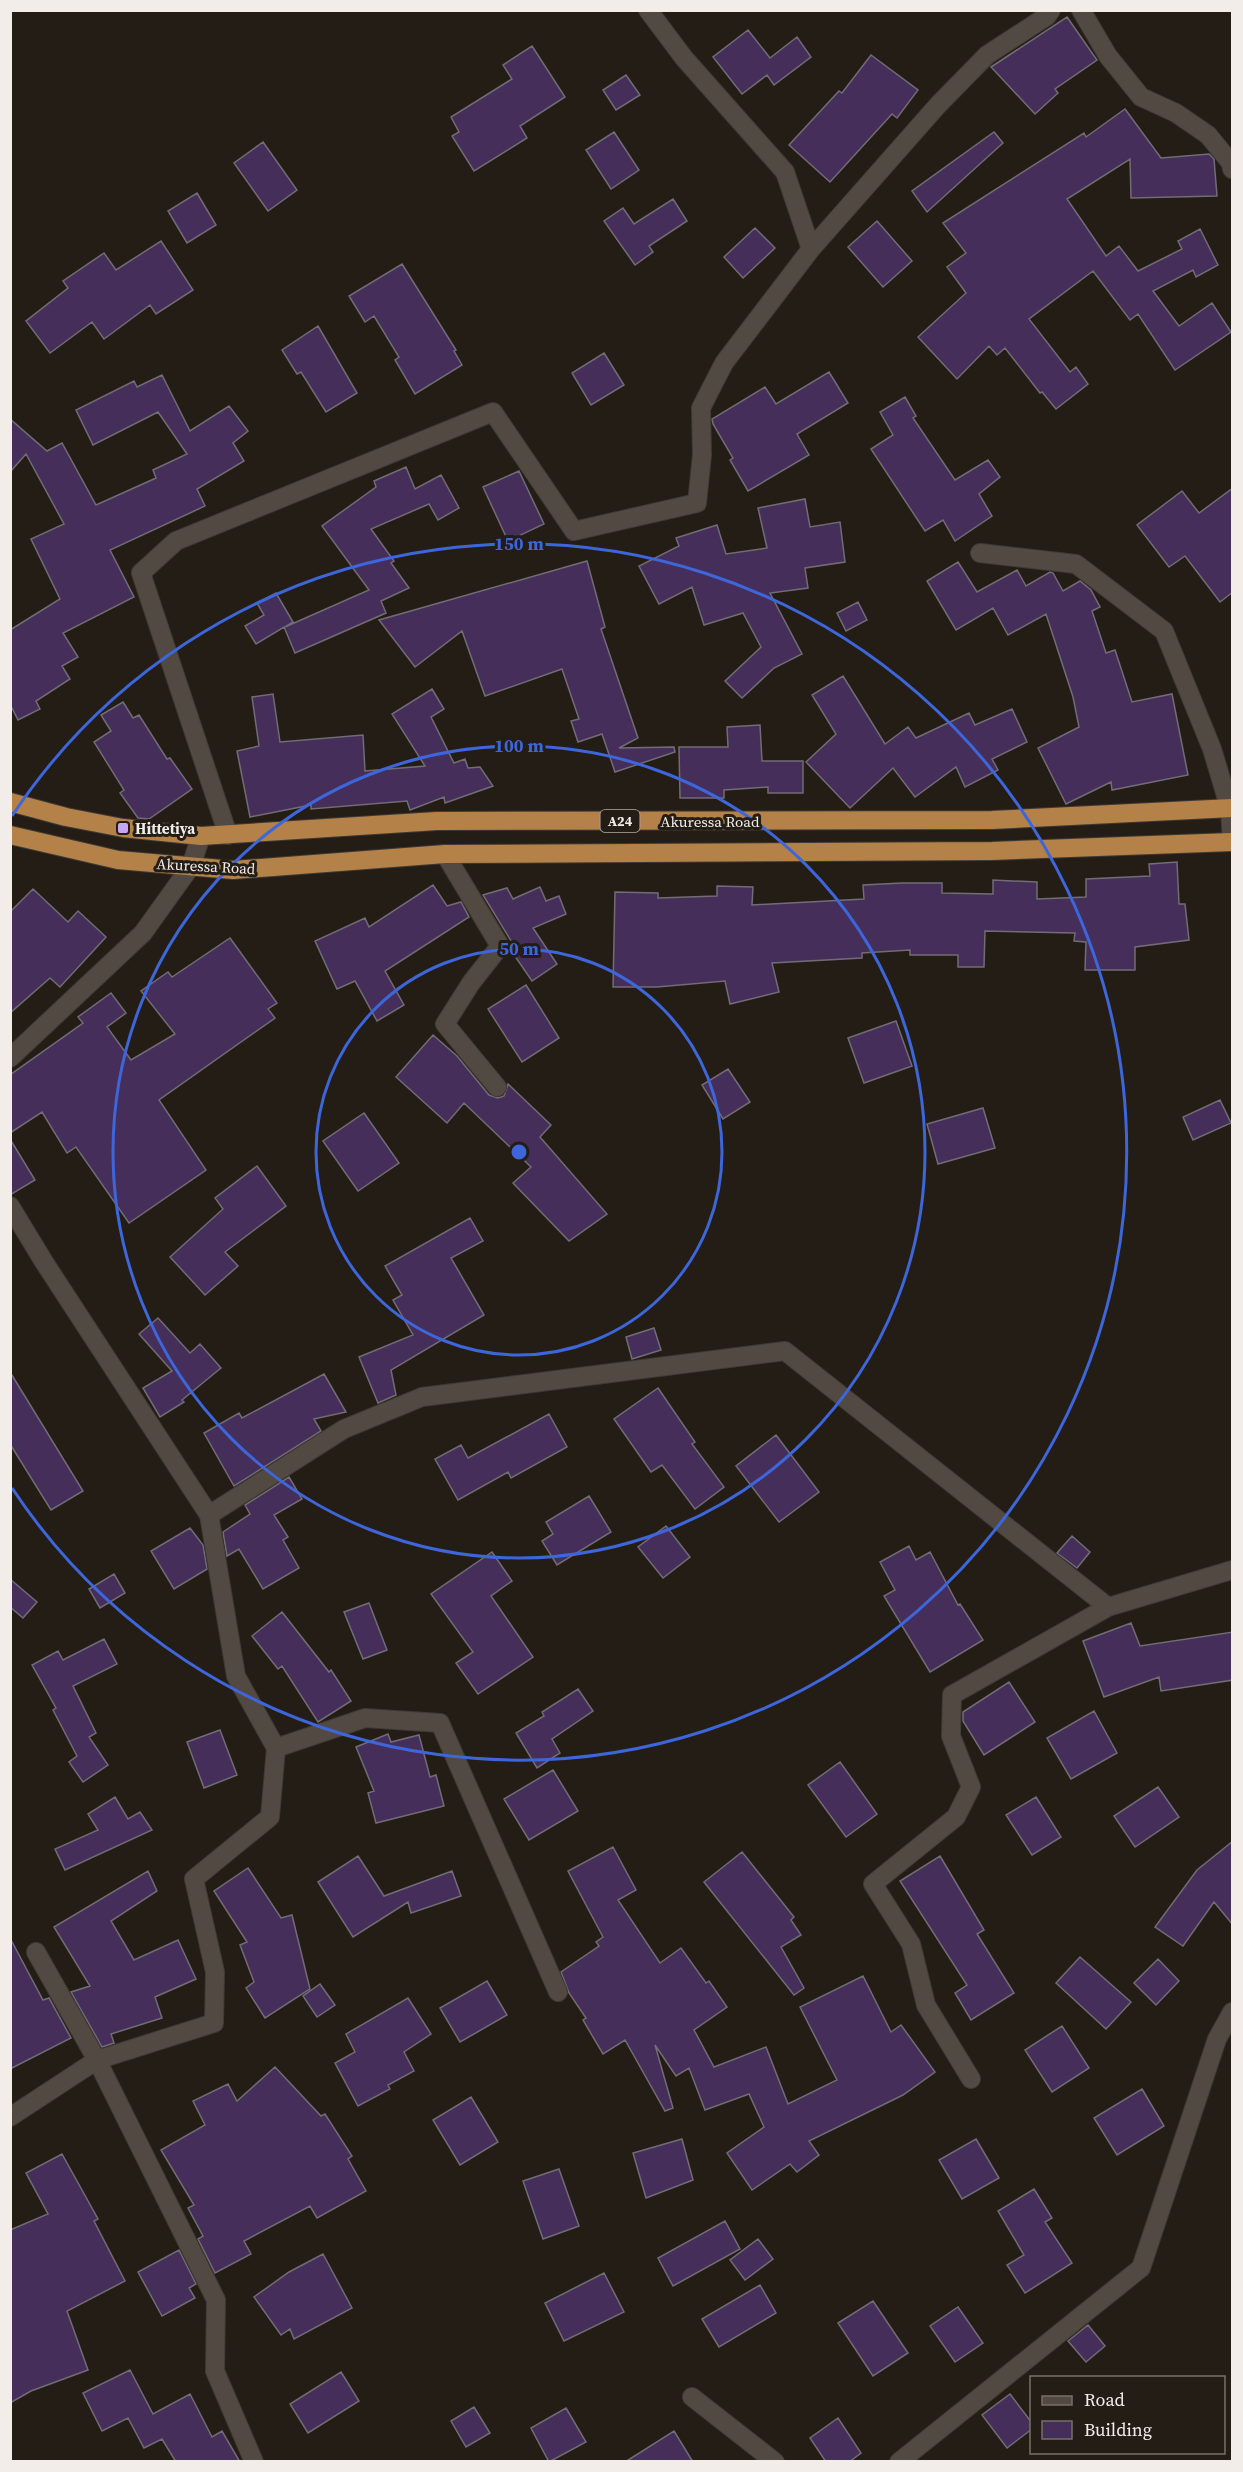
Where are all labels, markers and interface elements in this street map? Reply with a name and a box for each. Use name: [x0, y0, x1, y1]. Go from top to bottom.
text: 150 m: [494, 531, 544, 556]
text: 100 m: [494, 733, 544, 758]
road number: A24: [600, 810, 640, 832]
street label: Akuressa Road: [661, 811, 760, 832]
place label: Hittetiya: [135, 818, 196, 839]
marker: Hittetiya: [116, 821, 130, 835]
street label: Akuressa Road: [156, 853, 256, 879]
text: 50 m: [499, 936, 539, 961]
centre of rings: [509, 1142, 529, 1162]
legend: [1030, 2376, 1225, 2454]
text: Road: [1084, 2387, 1125, 2412]
text: Building: [1084, 2417, 1152, 2442]

